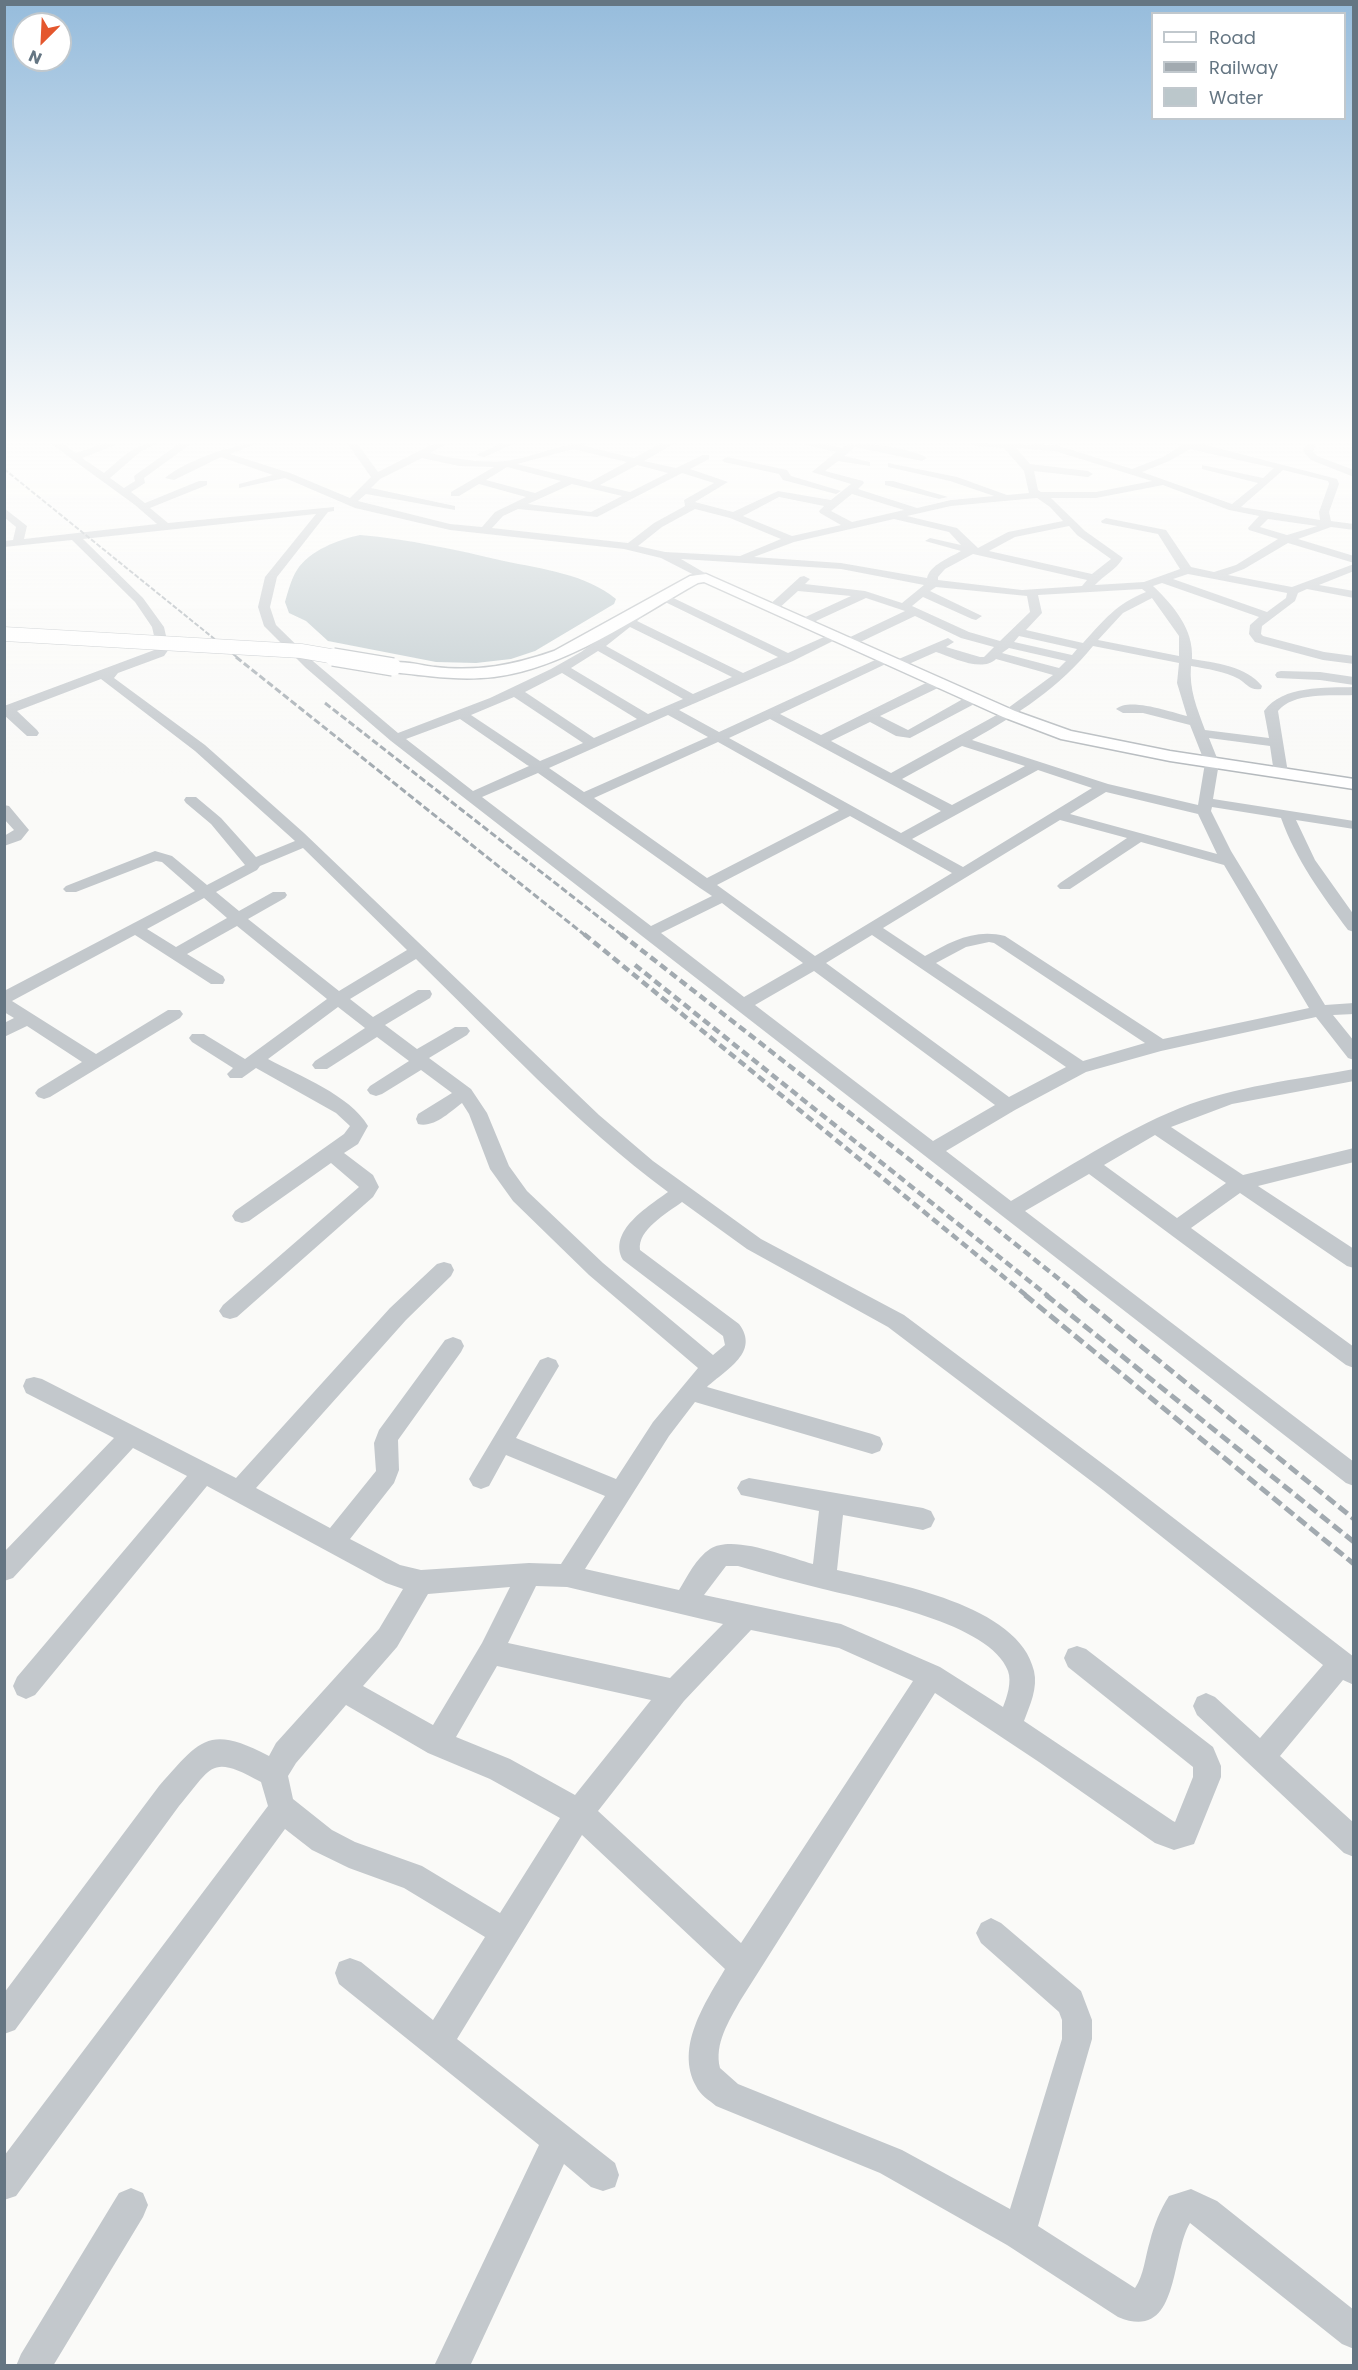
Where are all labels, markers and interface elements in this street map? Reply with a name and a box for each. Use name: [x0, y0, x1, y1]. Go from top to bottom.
north arrow: [12, 12, 72, 72]
legend: [1151, 12, 1346, 120]
text: Road: [1209, 25, 1256, 50]
text: N: [25, 44, 45, 70]
text: Railway: [1209, 55, 1278, 80]
text: Water: [1209, 85, 1263, 110]

